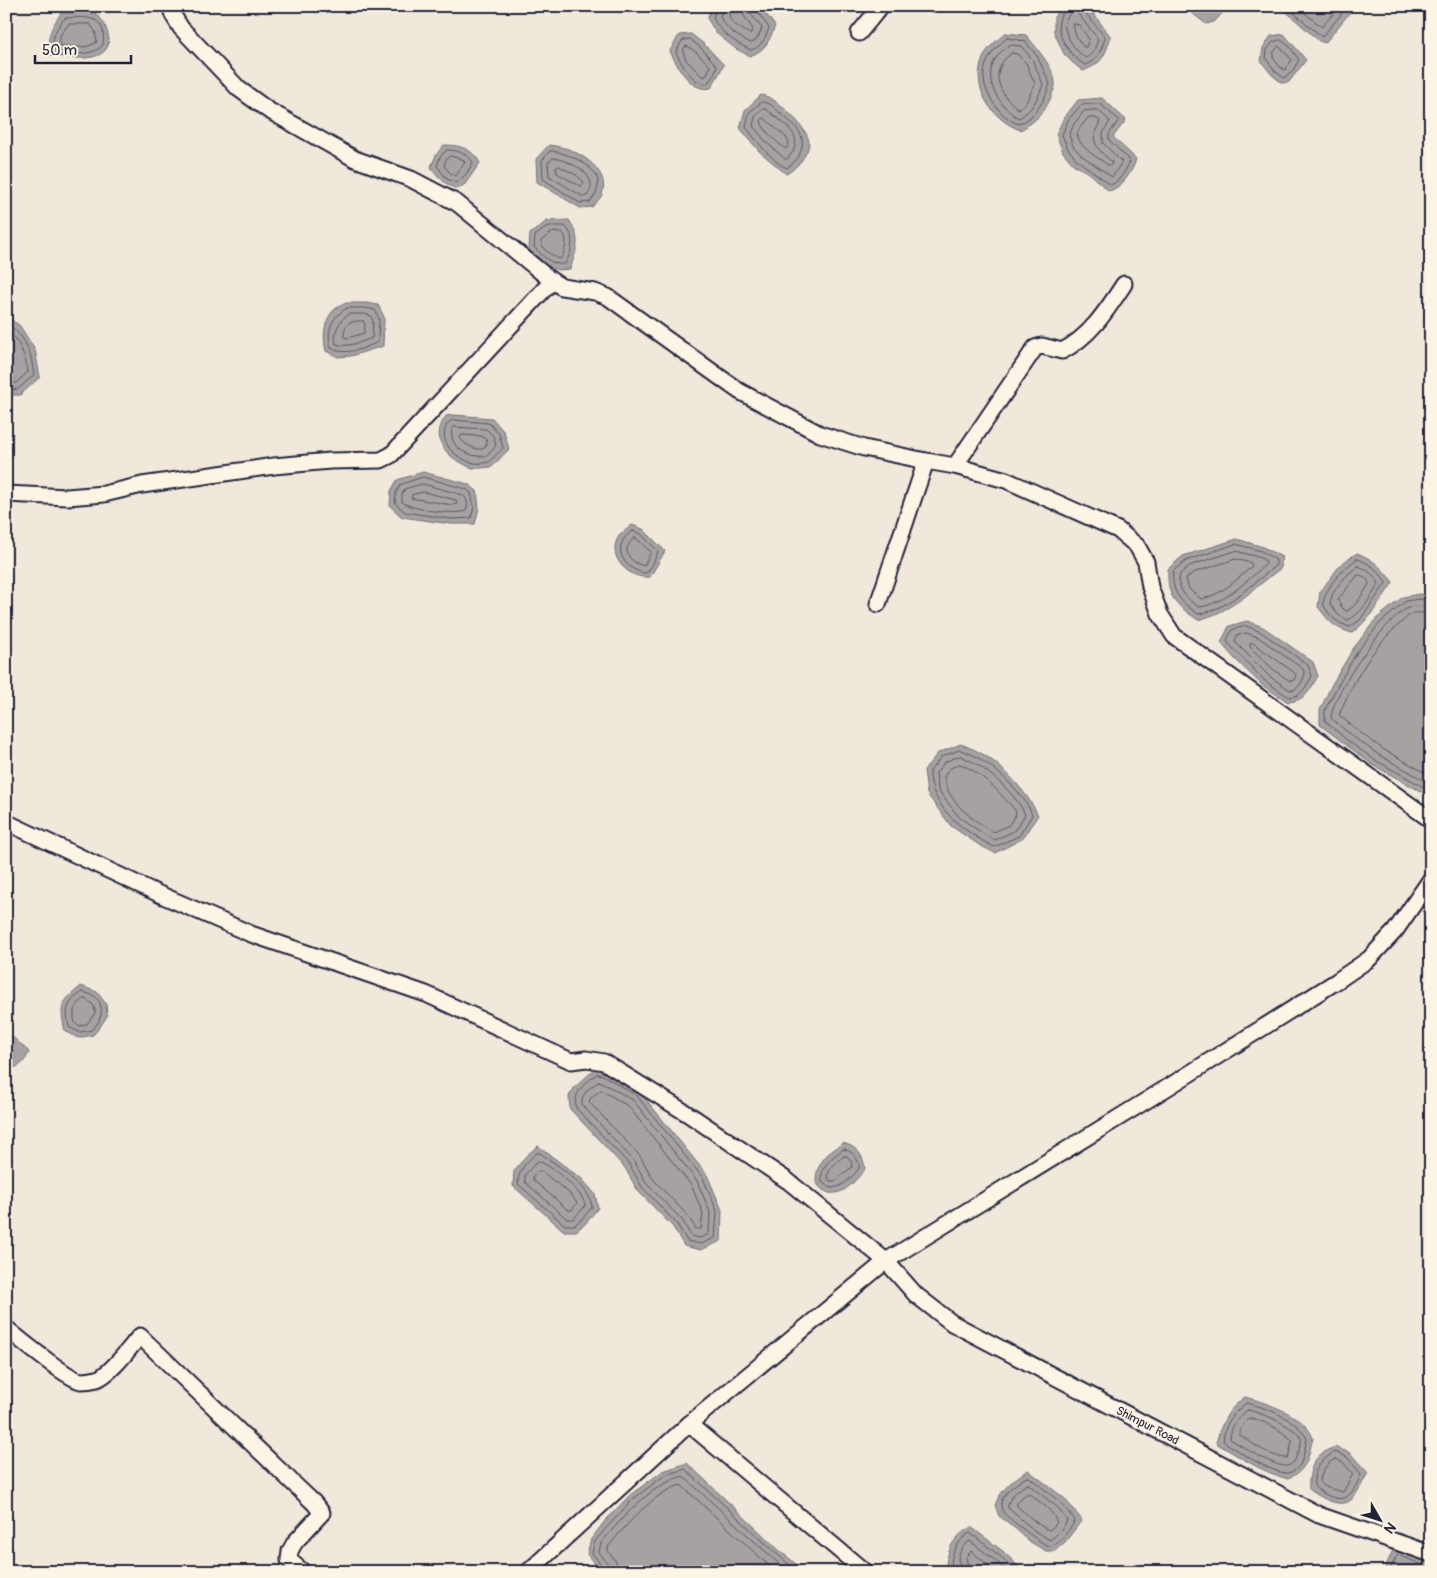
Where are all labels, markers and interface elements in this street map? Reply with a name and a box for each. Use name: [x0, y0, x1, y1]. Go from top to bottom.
scale bar: [35, 32, 131, 64]
text: 50 m: [42, 41, 77, 60]
street label: Shimpur Road: [1114, 1403, 1182, 1448]
north arrow: [1354, 1496, 1404, 1546]
text: N: [1380, 1519, 1399, 1537]

